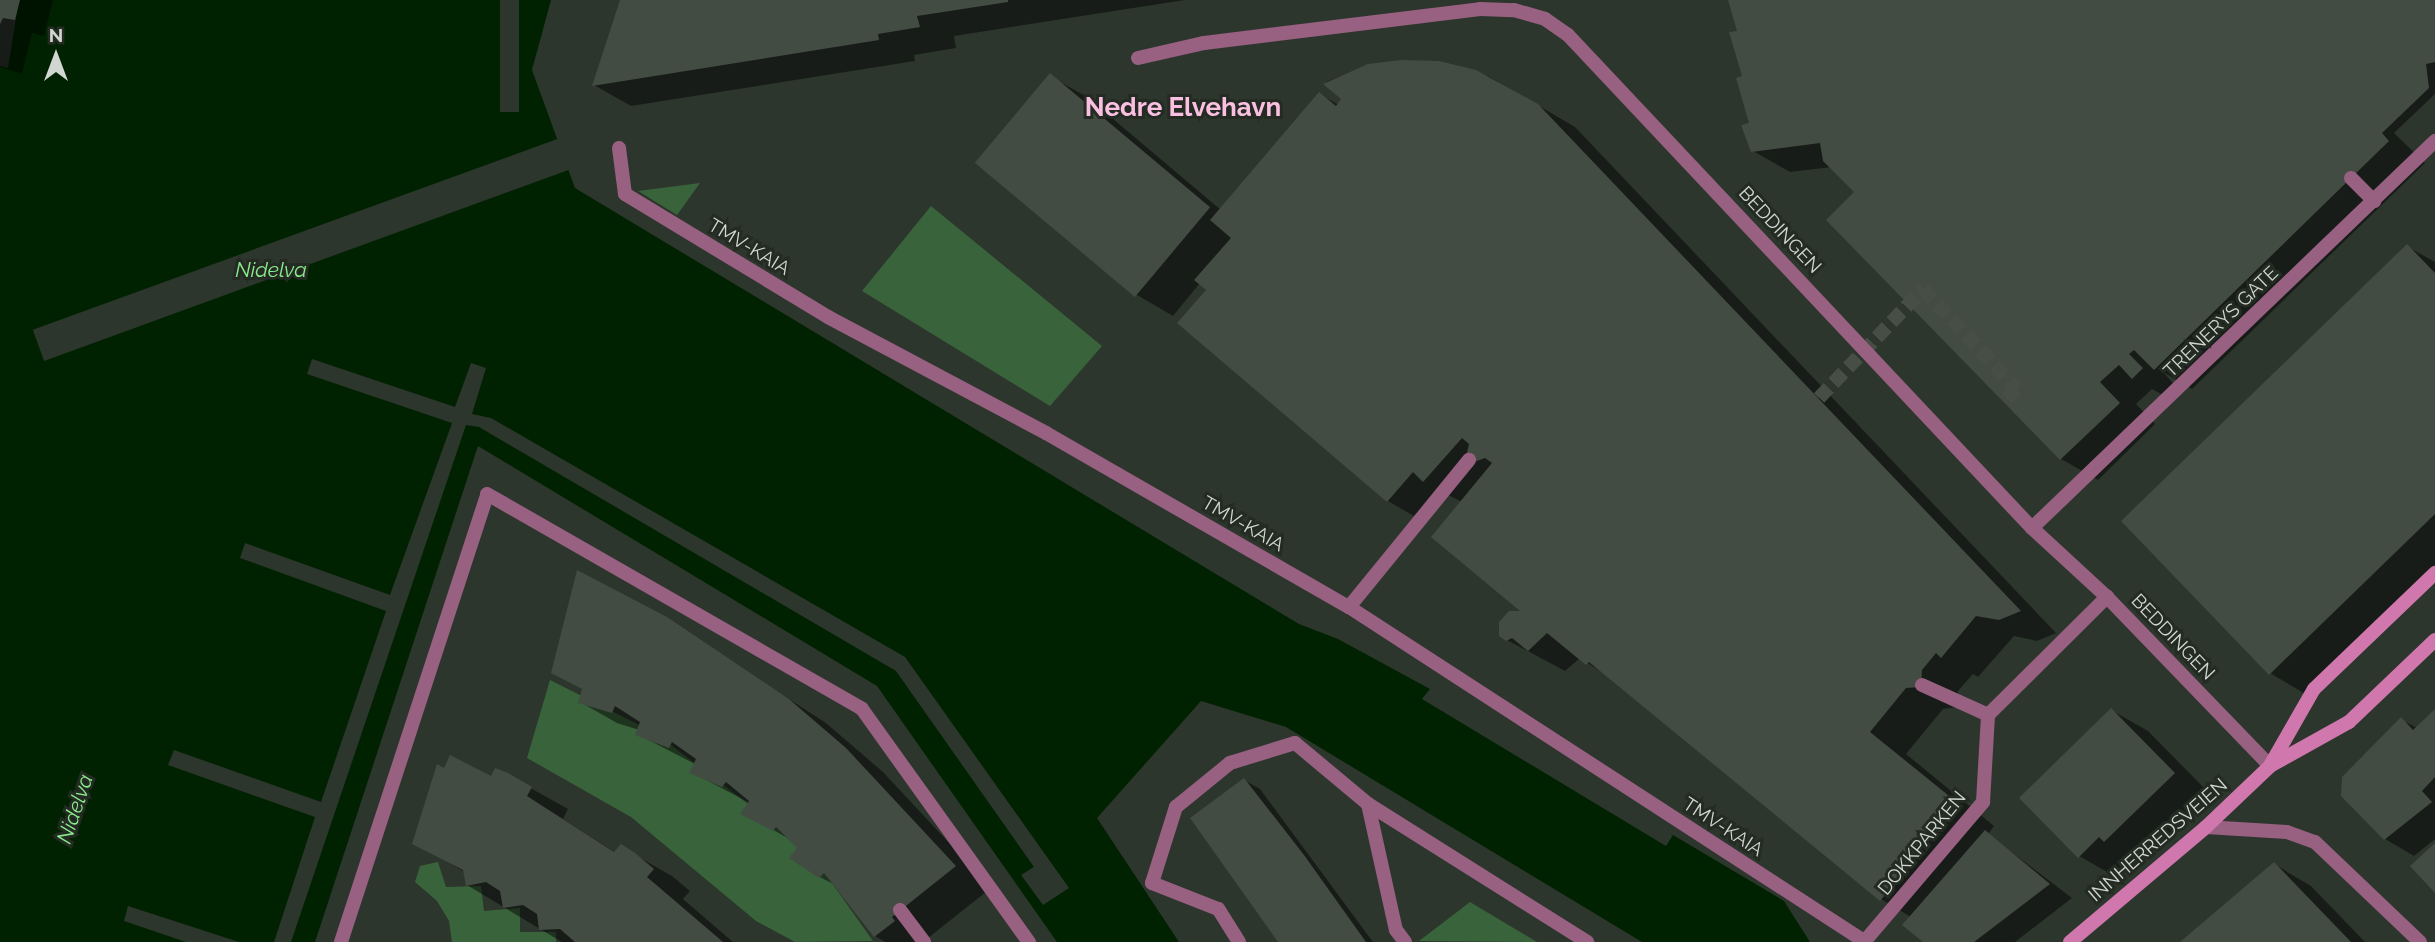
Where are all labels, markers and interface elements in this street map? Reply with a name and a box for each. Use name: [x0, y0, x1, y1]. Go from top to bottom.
north arrow: [21, 21, 91, 91]
text: N: [49, 24, 63, 46]
district label: Nedre Elvehavn: [1085, 92, 1281, 124]
street label: BEDDINGEN: [1734, 182, 1826, 278]
street label: TMV-KAIA: [704, 214, 794, 280]
water label: Nidelva: [235, 257, 307, 283]
street label: TRENERYS GATE: [2159, 262, 2283, 382]
street label: TMV-KAIA: [1198, 491, 1288, 557]
street label: BEDDINGEN: [2126, 589, 2220, 685]
water label: Nidelva: [51, 771, 99, 847]
street label: INNHERREDSVEIEN: [2084, 774, 2232, 906]
street label: DOKKPARKEN: [1873, 787, 1971, 899]
street label: TMV-KAIA: [1679, 793, 1767, 861]

